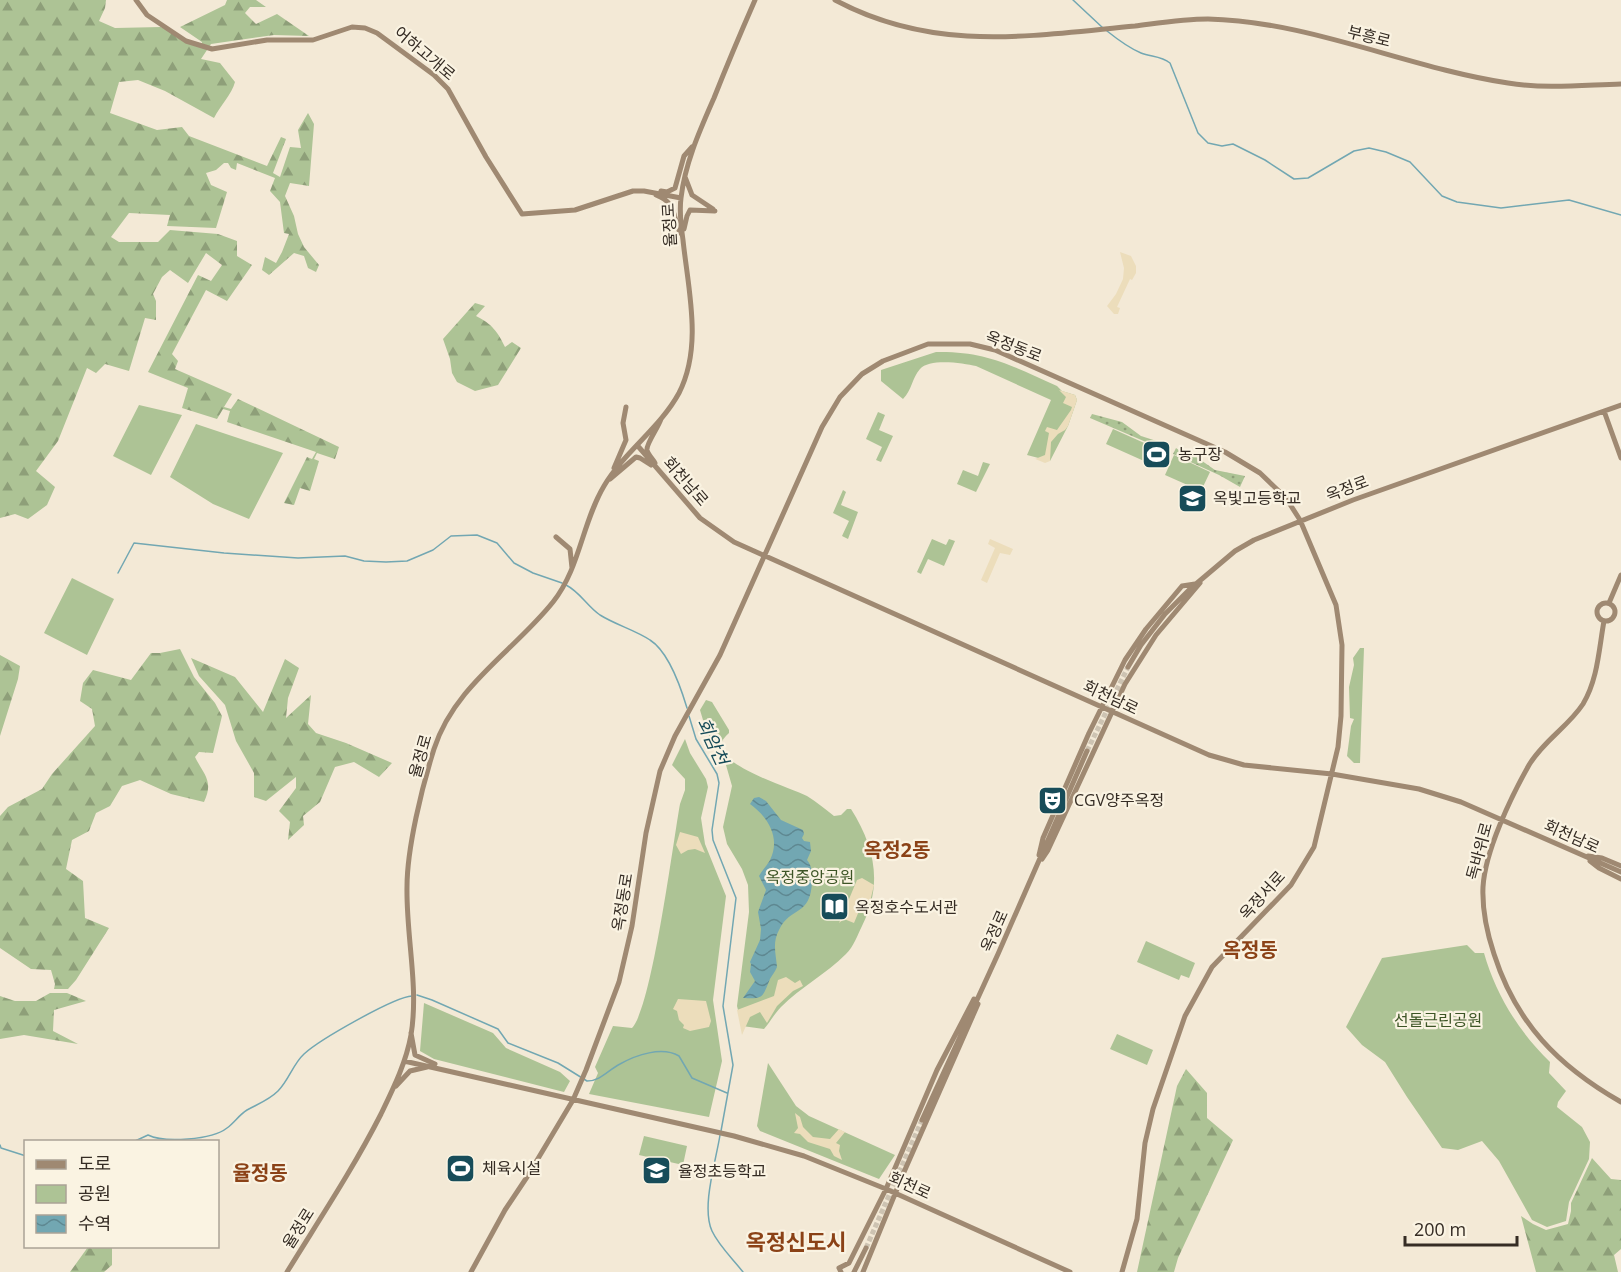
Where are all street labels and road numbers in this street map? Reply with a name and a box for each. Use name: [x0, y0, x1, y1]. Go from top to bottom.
street label: 부흥로: [1345, 20, 1393, 52]
street label: 어하고개로: [390, 21, 460, 85]
street label: 율정로: [657, 202, 681, 248]
street label: 옥정동로: [983, 325, 1046, 367]
street label: 회천남로: [658, 452, 714, 511]
street label: 옥정로: [1322, 470, 1372, 506]
street label: 회천남로: [1080, 675, 1143, 720]
street label: 율정로: [403, 731, 437, 780]
street label: 회천남로: [1541, 814, 1604, 858]
street label: 독바위로: [1461, 819, 1497, 882]
street label: 옥정서로: [1234, 866, 1290, 924]
street label: 옥정동로: [607, 871, 638, 933]
street label: 옥정로: [975, 906, 1013, 956]
street label: 회천로: [885, 1166, 935, 1204]
street label: 율정로: [277, 1203, 319, 1253]

